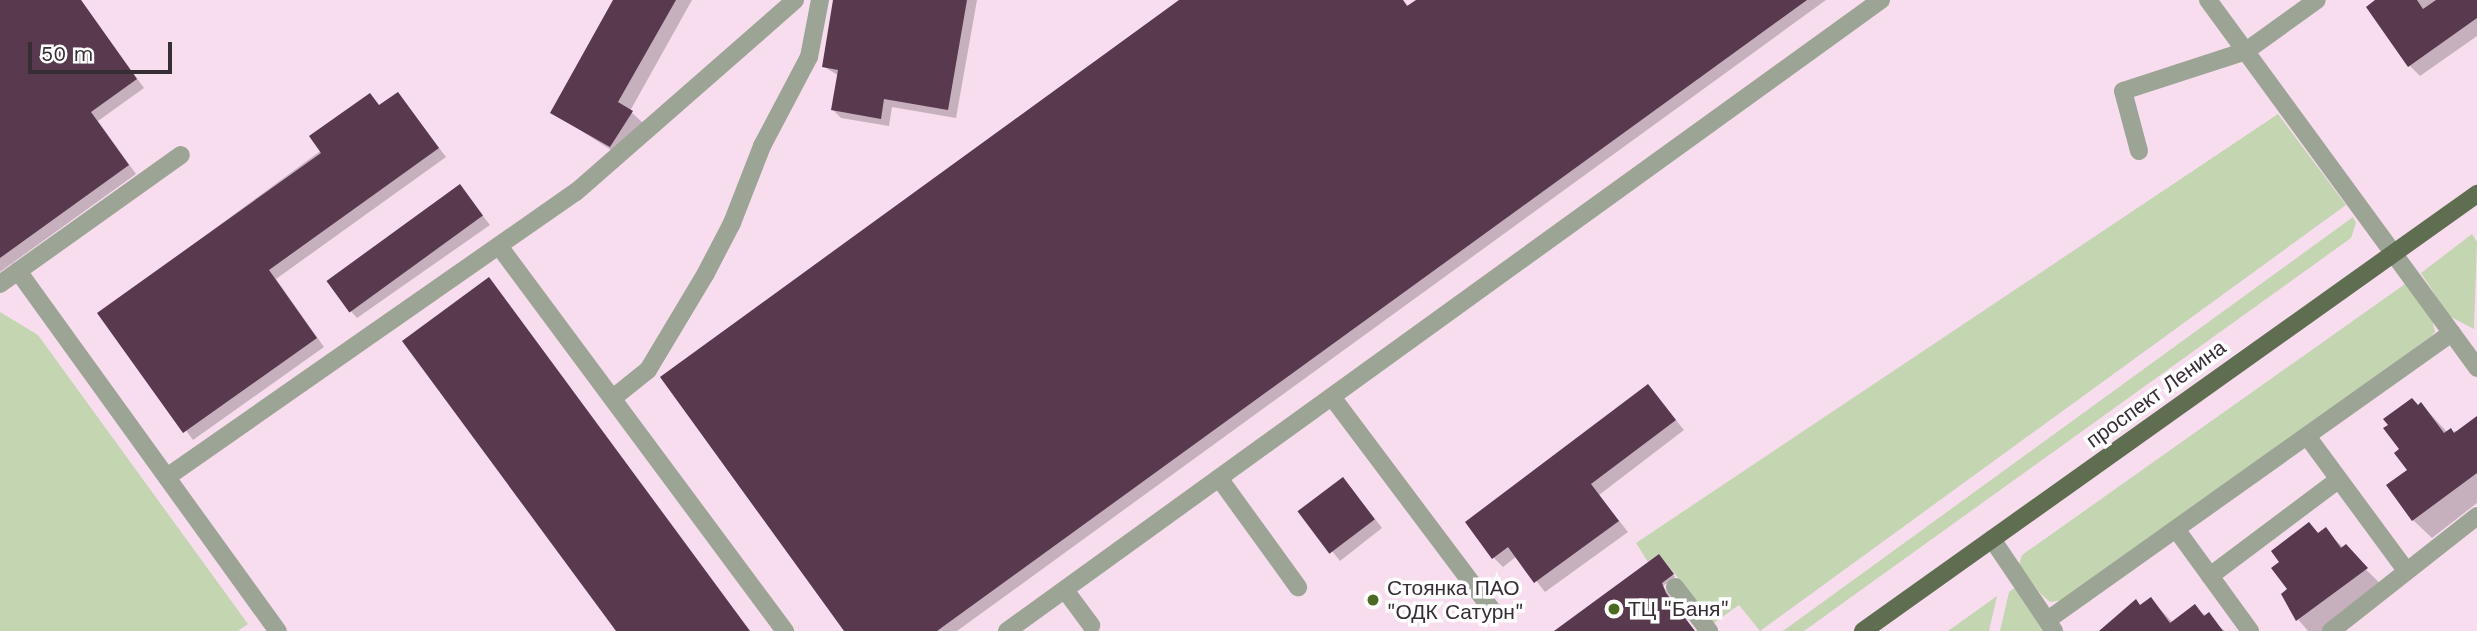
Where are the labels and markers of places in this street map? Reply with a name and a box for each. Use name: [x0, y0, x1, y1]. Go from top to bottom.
place label: Стоянка ПАО "ОДК Сатурн": [1387, 575, 1523, 625]
marker: Стоянка ПАО "ОДК Сатурн": [1365, 592, 1381, 608]
place label: ТЦ "Баня": [1628, 596, 1729, 622]
marker: ТЦ "Баня": [1606, 601, 1622, 617]

